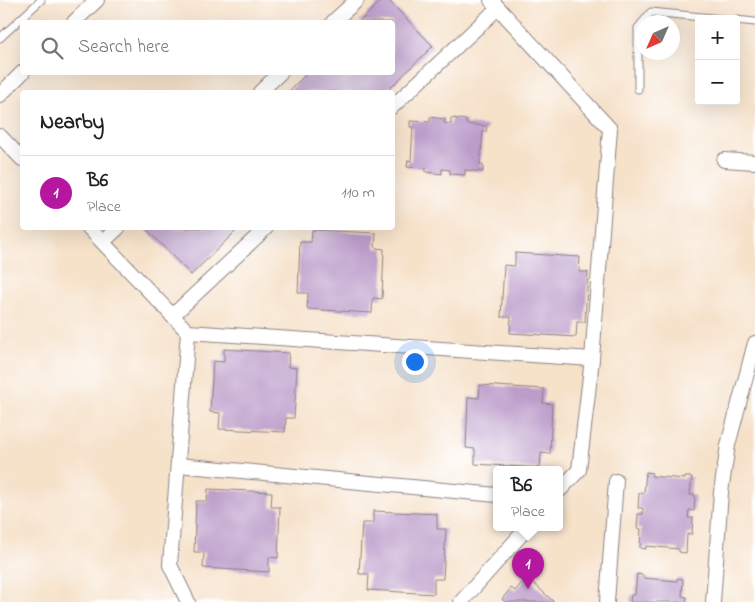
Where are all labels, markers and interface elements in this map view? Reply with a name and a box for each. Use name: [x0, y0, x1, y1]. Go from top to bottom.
north arrow: [635, 15, 680, 60]
map controls: [695, 15, 740, 105]
button: +: [695, 15, 740, 60]
search box: [20, 20, 395, 75]
icon: search: [38, 34, 66, 62]
text: Search here: [78, 34, 169, 61]
button: −: [695, 60, 740, 105]
text: Nearby: [40, 108, 104, 138]
text: B6: [87, 168, 108, 195]
text: 1: [53, 181, 59, 205]
text: 110 m: [341, 181, 375, 205]
text: Place: [87, 195, 121, 219]
your location: [402, 349, 428, 375]
popup: [493, 466, 563, 531]
text: B6: [511, 473, 532, 500]
text: Place: [511, 500, 545, 524]
pin: 1: [512, 548, 544, 589]

